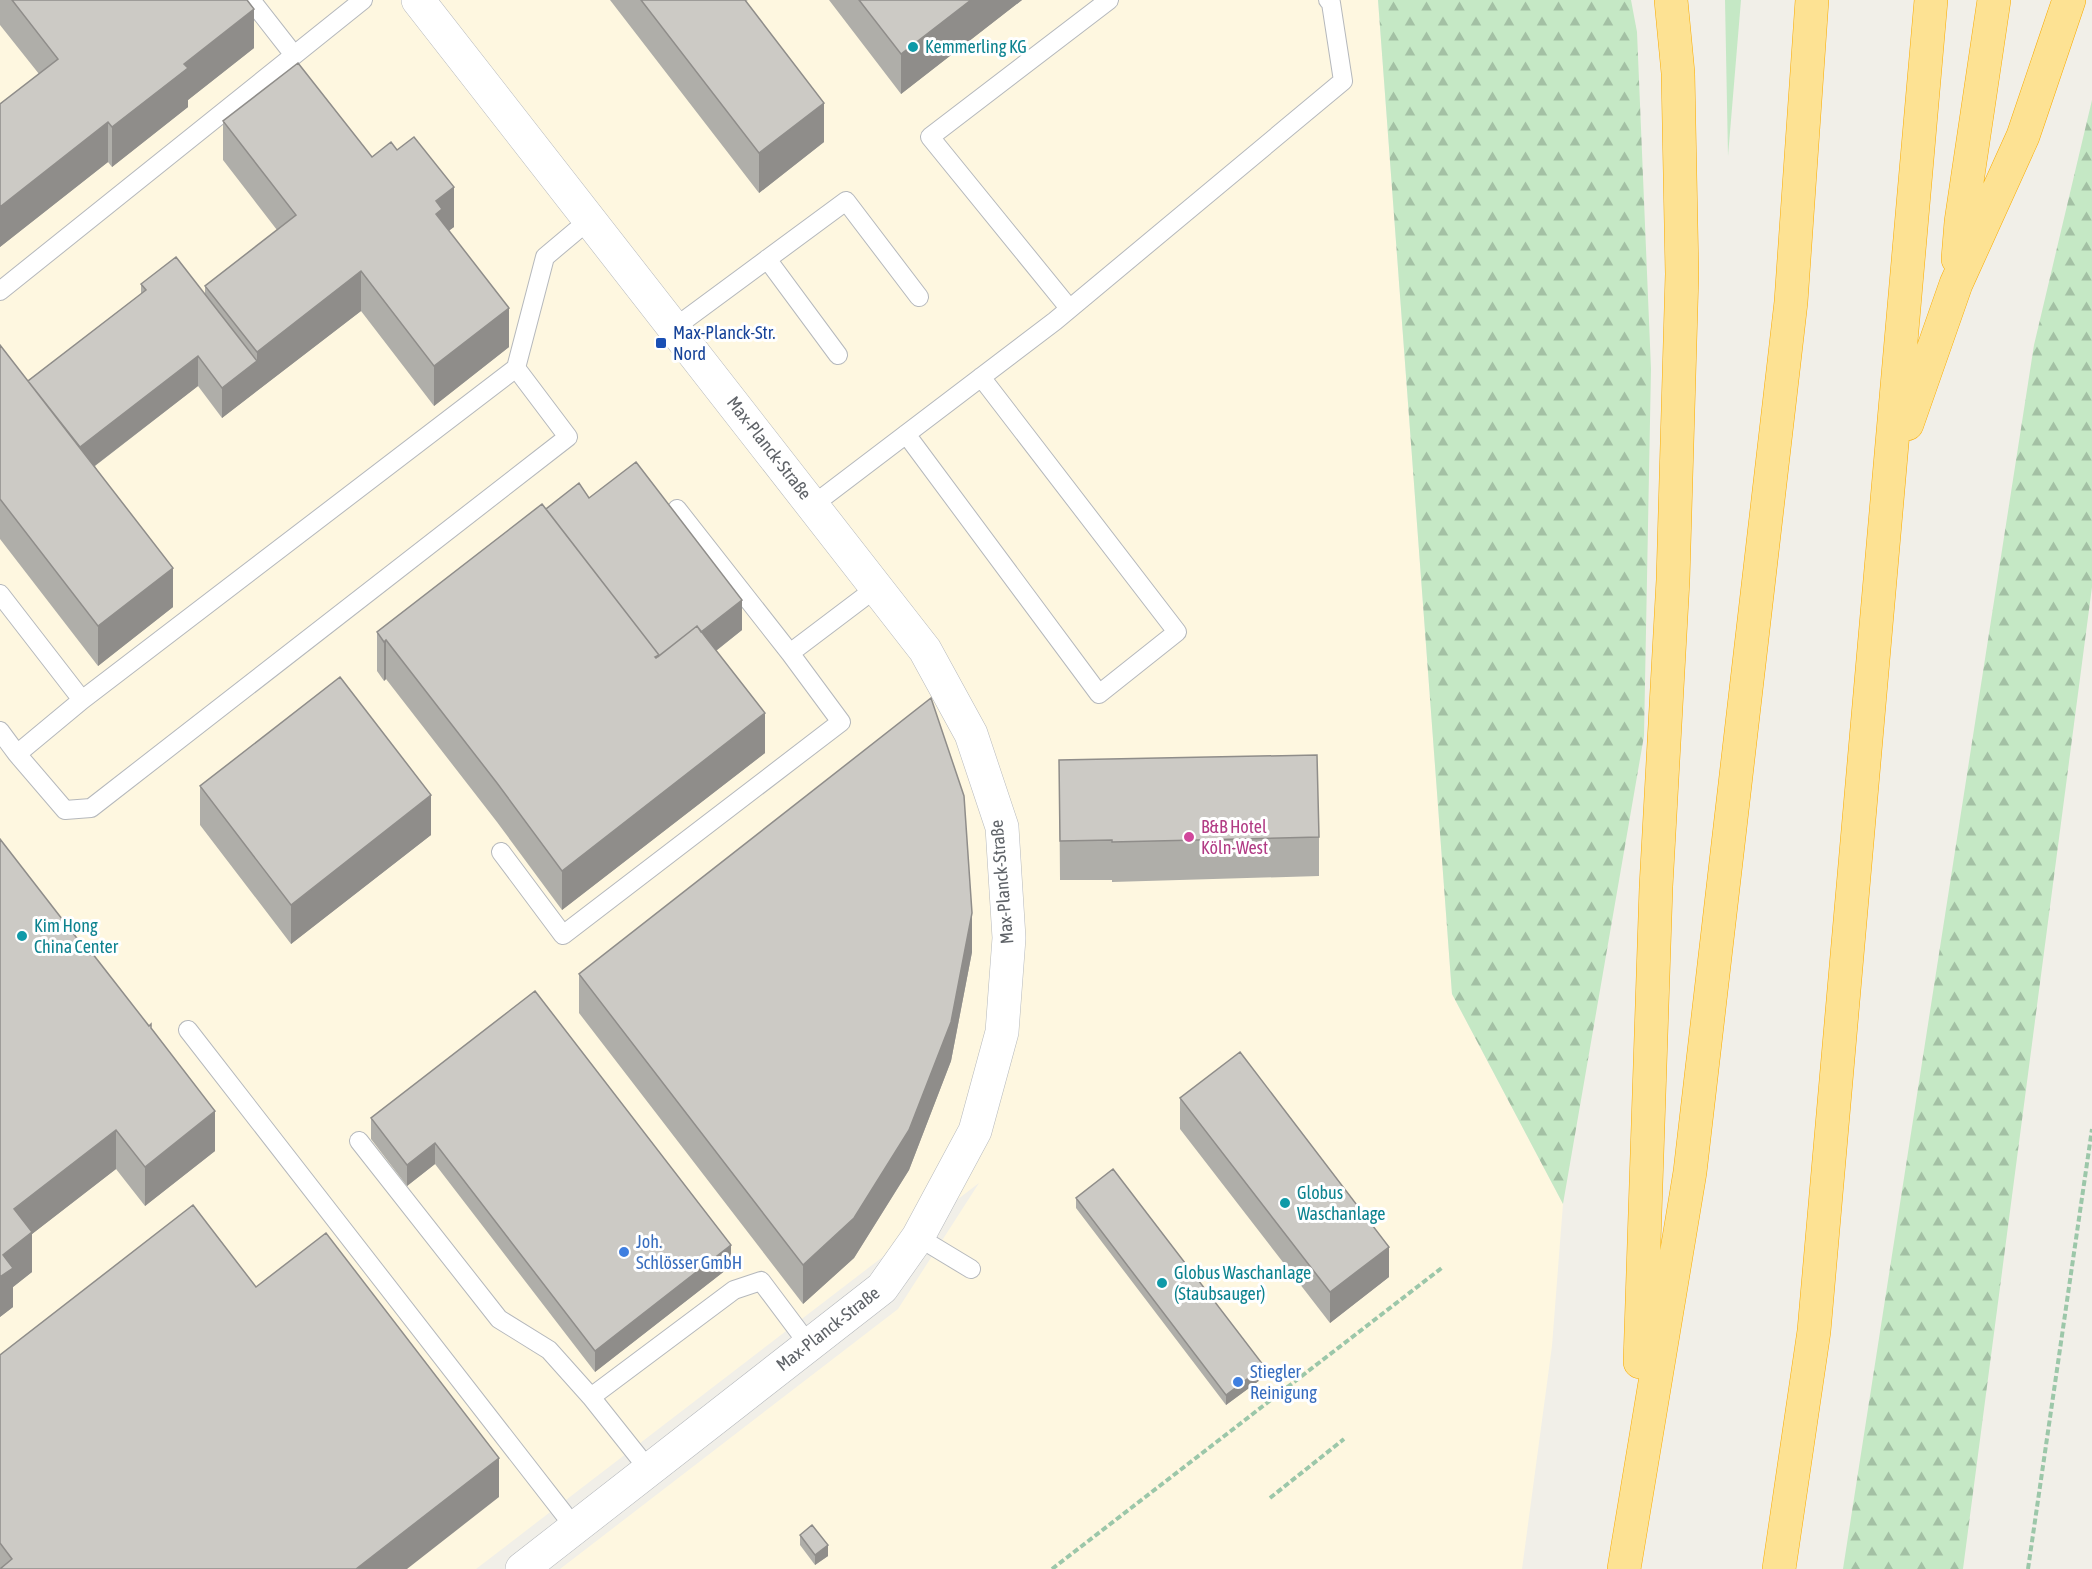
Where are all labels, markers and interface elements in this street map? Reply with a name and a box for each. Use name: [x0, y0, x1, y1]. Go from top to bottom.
place label: Kemmerling KG: [925, 36, 1027, 57]
marker: Kemmerling KG: [906, 40, 920, 54]
place label: Max-Planck-Str. Nord: [673, 322, 776, 364]
marker: Max-Planck-Str. Nord: [654, 336, 668, 350]
street label: Max-Planck-Straße: [723, 392, 816, 503]
place label: B&B Hotel Köln-West: [1201, 816, 1268, 858]
street label: Max-Planck-Straße: [986, 819, 1017, 945]
marker: B&B Hotel Köln-West: [1182, 830, 1196, 844]
place label: Kim Hong China Center: [34, 915, 119, 957]
marker: Kim Hong China Center: [15, 929, 29, 943]
place label: Globus Waschanlage: [1297, 1182, 1385, 1224]
marker: Globus Waschanlage: [1278, 1196, 1292, 1210]
place label: Joh. Schlösser GmbH: [636, 1231, 742, 1273]
marker: Joh. Schlösser GmbH: [617, 1245, 631, 1259]
place label: Globus Waschanlage (Staubsauger): [1174, 1262, 1311, 1304]
marker: Globus Waschanlage (Staubsauger): [1155, 1276, 1169, 1290]
street label: Max-Planck-Straße: [772, 1282, 883, 1375]
place label: Stiegler Reinigung: [1250, 1361, 1317, 1403]
marker: Stiegler Reinigung: [1231, 1375, 1245, 1389]

